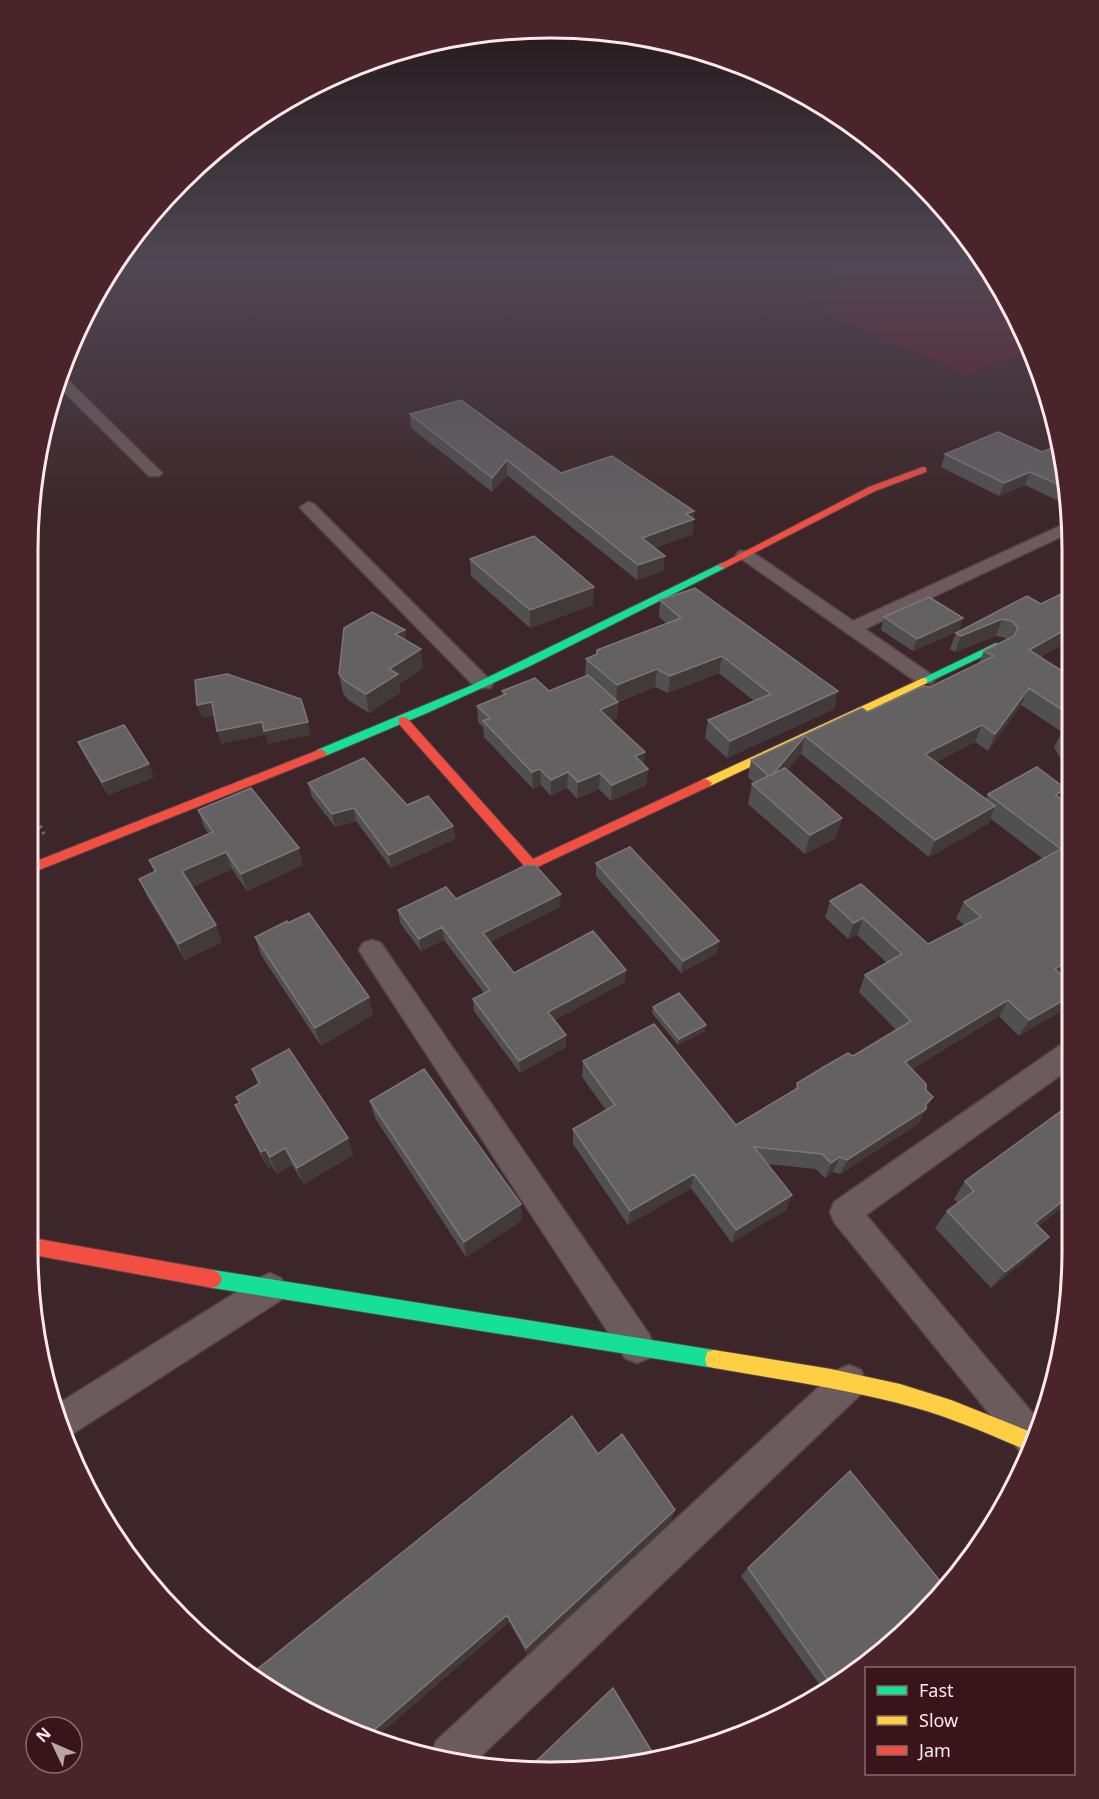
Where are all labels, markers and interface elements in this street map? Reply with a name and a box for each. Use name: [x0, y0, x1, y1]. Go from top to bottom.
legend: [865, 1667, 1075, 1775]
text: Fast: [919, 1678, 954, 1702]
text: Slow: [919, 1708, 958, 1732]
north arrow: [24, 1715, 84, 1775]
text: N: [31, 1722, 56, 1747]
text: Jam: [917, 1738, 951, 1762]

